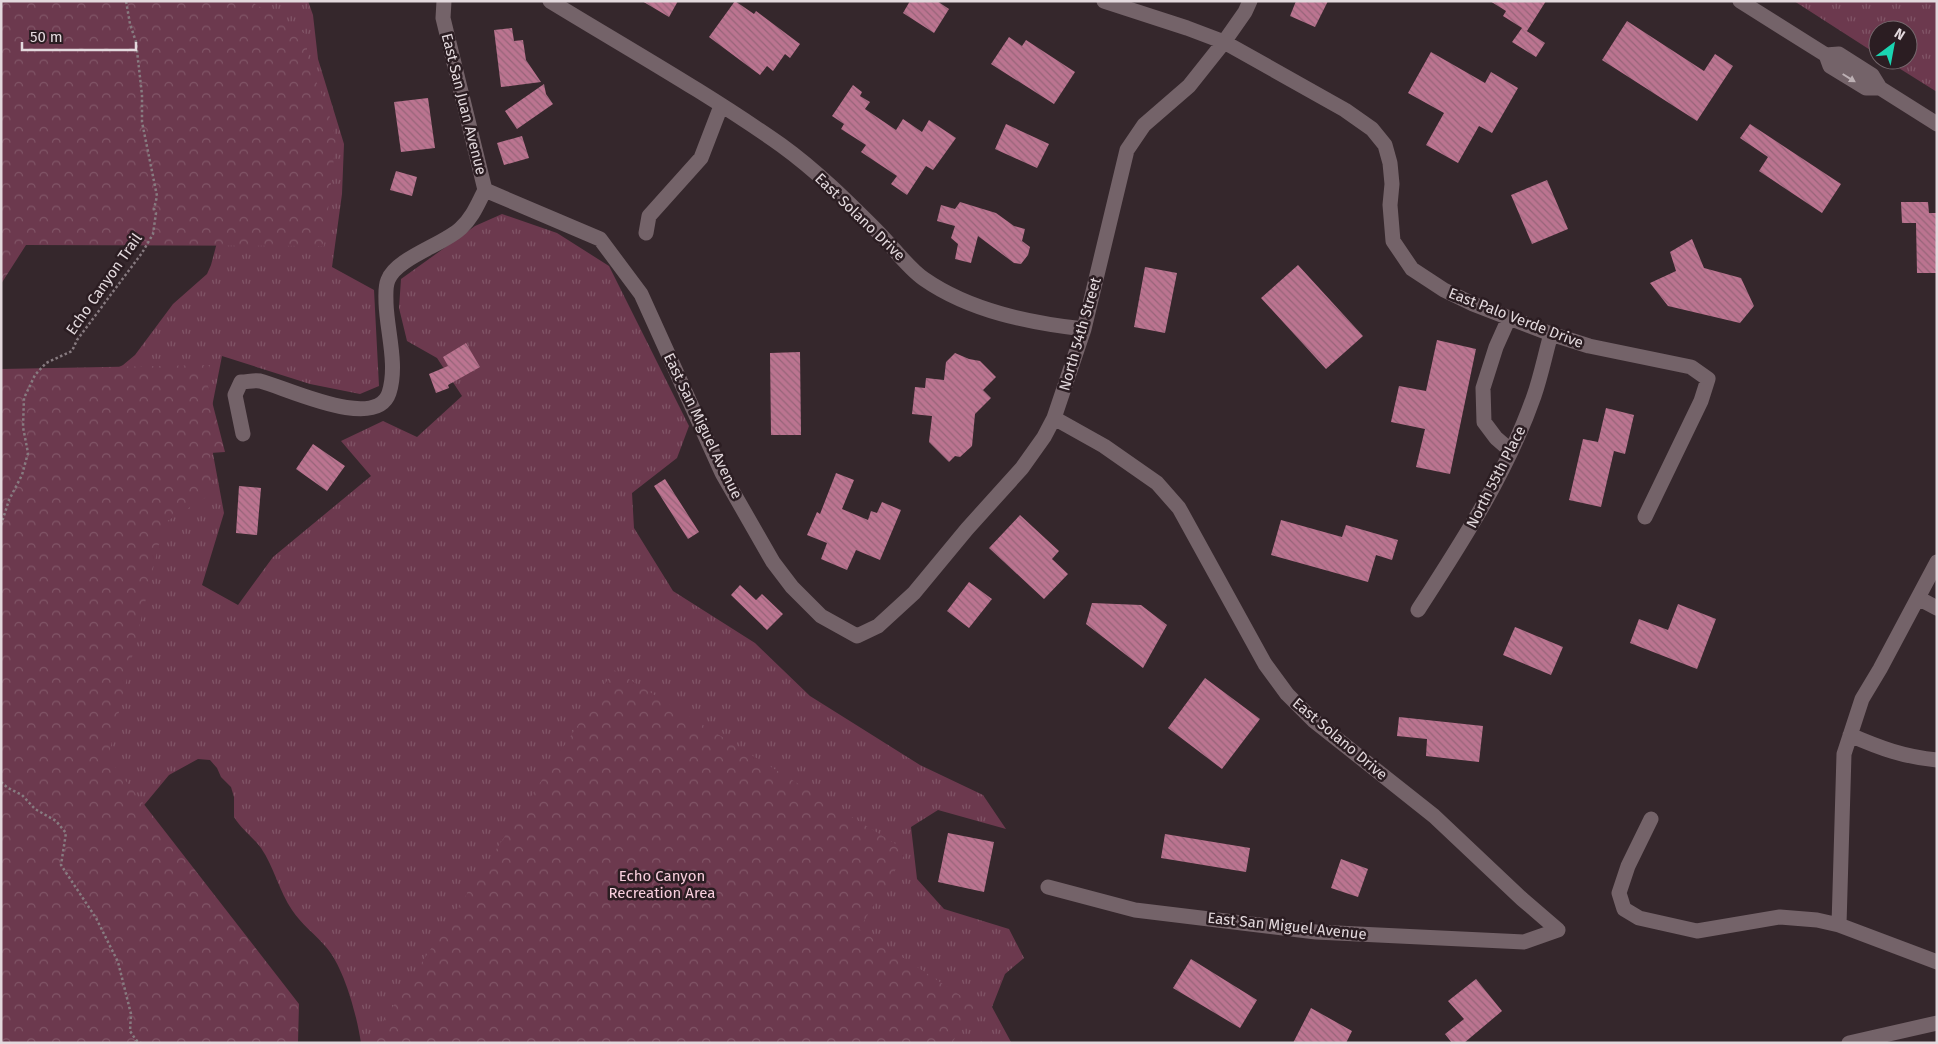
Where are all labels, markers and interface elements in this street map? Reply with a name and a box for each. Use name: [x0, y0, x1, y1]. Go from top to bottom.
scale bar: [22, 20, 136, 52]
north arrow: [1868, 20, 1918, 70]
text: N: [1891, 25, 1908, 44]
text: 50 m: [30, 28, 63, 46]
street label: East San Juan Avenue: [438, 31, 490, 177]
one-way arrow: [1842, 73, 1855, 82]
street label: East Solano Drive: [811, 169, 909, 265]
street label: Echo Canyon Trail: [62, 229, 146, 338]
street label: North 54th Street: [1055, 275, 1105, 393]
street label: East Palo Verde Drive: [1446, 284, 1586, 352]
street label: East San Miguel Avenue: [660, 350, 746, 502]
street label: North 55th Place: [1463, 423, 1529, 531]
street label: East Solano Drive: [1289, 694, 1391, 784]
park label: Echo Canyon Recreation Area: [608, 867, 716, 902]
street label: East San Miguel Avenue: [1207, 909, 1367, 943]

